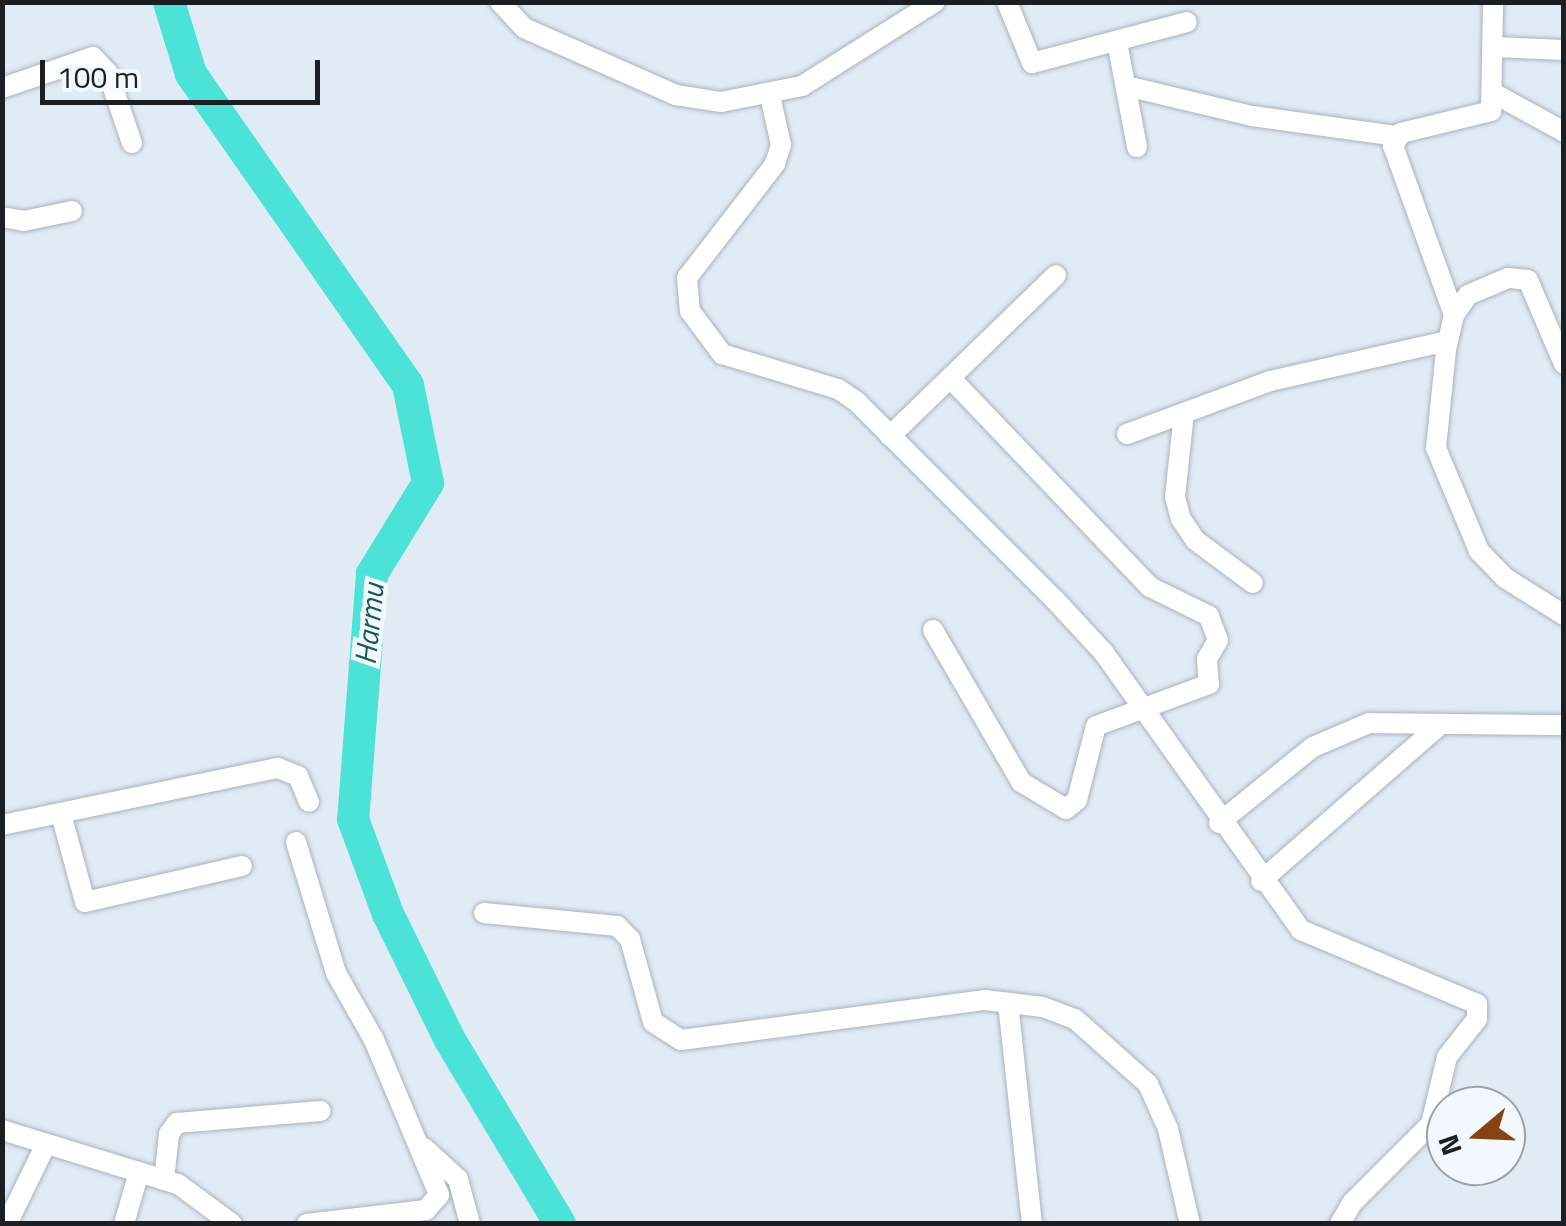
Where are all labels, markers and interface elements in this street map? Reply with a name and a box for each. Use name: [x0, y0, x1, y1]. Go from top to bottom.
scale bar: [45, 40, 325, 102]
text: 100 m: [57, 54, 139, 100]
water label: Harmu: [347, 582, 391, 666]
north arrow: [1426, 1086, 1526, 1186]
text: N: [1426, 1129, 1473, 1161]

